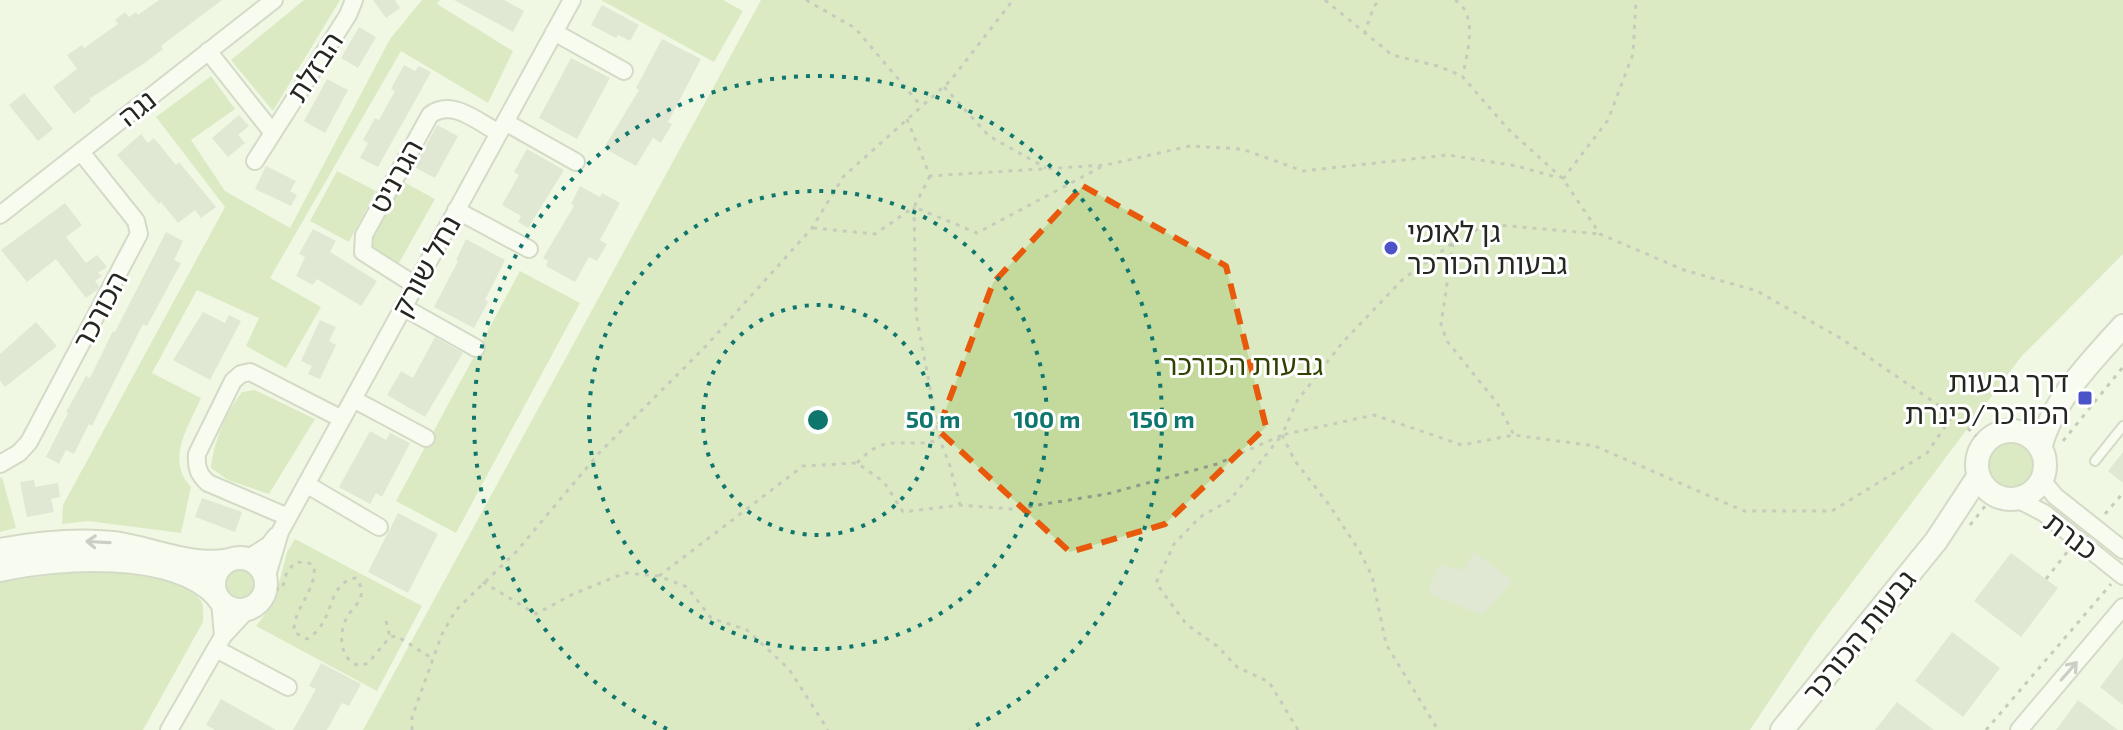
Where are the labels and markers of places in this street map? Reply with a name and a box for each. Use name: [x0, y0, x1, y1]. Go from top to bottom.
place label: גן לאומי גבעות הכורכר: [1407, 214, 1567, 280]
marker: גן לאומי גבעות הכורכר: [1382, 239, 1400, 257]
place label: דרך גבעות הכורכר/כינרת: [1905, 364, 2069, 430]
marker: דרך גבעות הכורכר/כינרת: [2076, 389, 2094, 407]
centre of rings: [804, 406, 832, 434]

